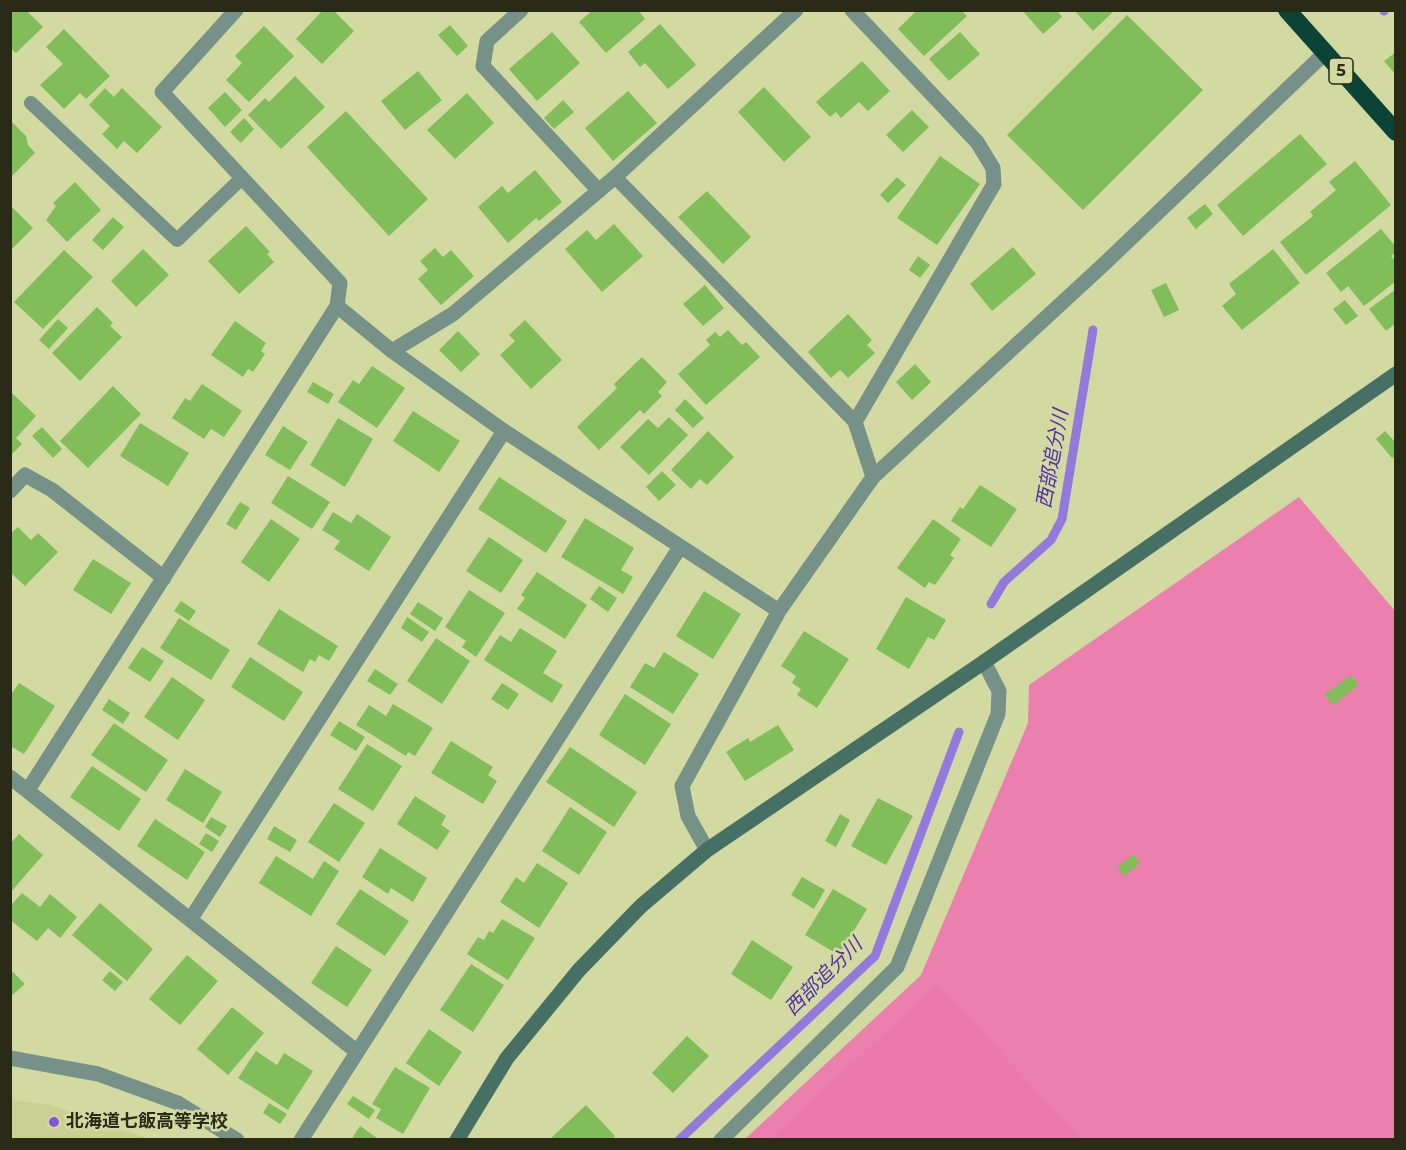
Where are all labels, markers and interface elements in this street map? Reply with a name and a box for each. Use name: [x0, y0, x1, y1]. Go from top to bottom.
road number: 5: [1329, 58, 1353, 84]
water label: 西部追分川: [1032, 408, 1074, 510]
water label: 西部追分川: [780, 933, 868, 1021]
place label: 北海道七飯高等学校: [66, 1111, 228, 1133]
marker: 北海道七飯高等学校: [47, 1115, 61, 1129]

